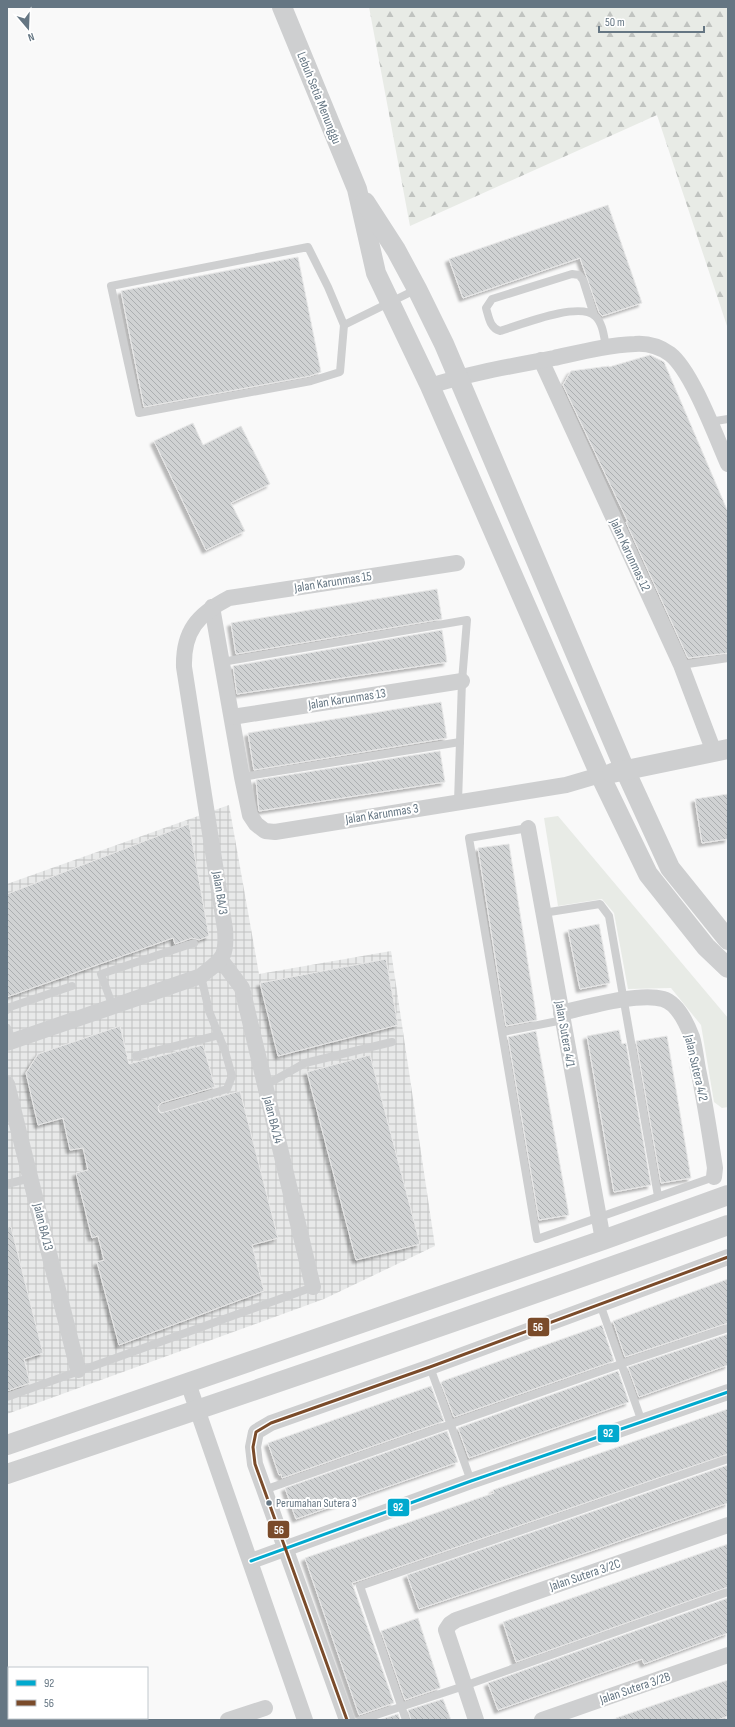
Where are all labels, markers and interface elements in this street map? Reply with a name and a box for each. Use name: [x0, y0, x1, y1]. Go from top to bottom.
north arrow: [8, 8, 48, 48]
scale bar: [599, 8, 704, 34]
text: 50 m: [605, 15, 625, 30]
text: N: [26, 30, 36, 44]
street label: Lebuh Setia Menunggu: [293, 50, 345, 146]
street label: Jalan Karunmas 12: [606, 515, 654, 594]
street label: Jalan Karunmas 15: [292, 568, 373, 596]
street label: Jalan Karunmas 13: [306, 685, 387, 713]
street label: Jalan Karunmas 3: [343, 800, 420, 828]
street label: Jalan BA/3: [209, 869, 231, 916]
street label: Jalan Sutera 4/1: [551, 999, 579, 1069]
street label: Jalan Sutera 4/2: [680, 1032, 711, 1103]
street label: Jalan BA/14: [259, 1094, 287, 1146]
street label: Jalan BA/13: [29, 1201, 57, 1252]
line badge: 56: [527, 1317, 550, 1337]
text: 56: [533, 1321, 543, 1334]
line badge: 92: [597, 1424, 620, 1443]
text: 92: [603, 1427, 613, 1440]
place label: Perumahan Sutera 3: [276, 1496, 357, 1511]
marker: Perumahan Sutera 3: [264, 1498, 274, 1508]
line badge: 92: [387, 1498, 410, 1517]
text: 92: [393, 1501, 403, 1514]
line badge: 56: [267, 1520, 290, 1539]
text: 56: [274, 1524, 284, 1537]
street label: Jalan Sutera 3/2C: [546, 1555, 623, 1595]
legend: [8, 1667, 148, 1719]
street label: Jalan Sutera 3/2B: [597, 1668, 673, 1708]
text: 92: [44, 1676, 54, 1691]
text: 56: [44, 1696, 54, 1711]

